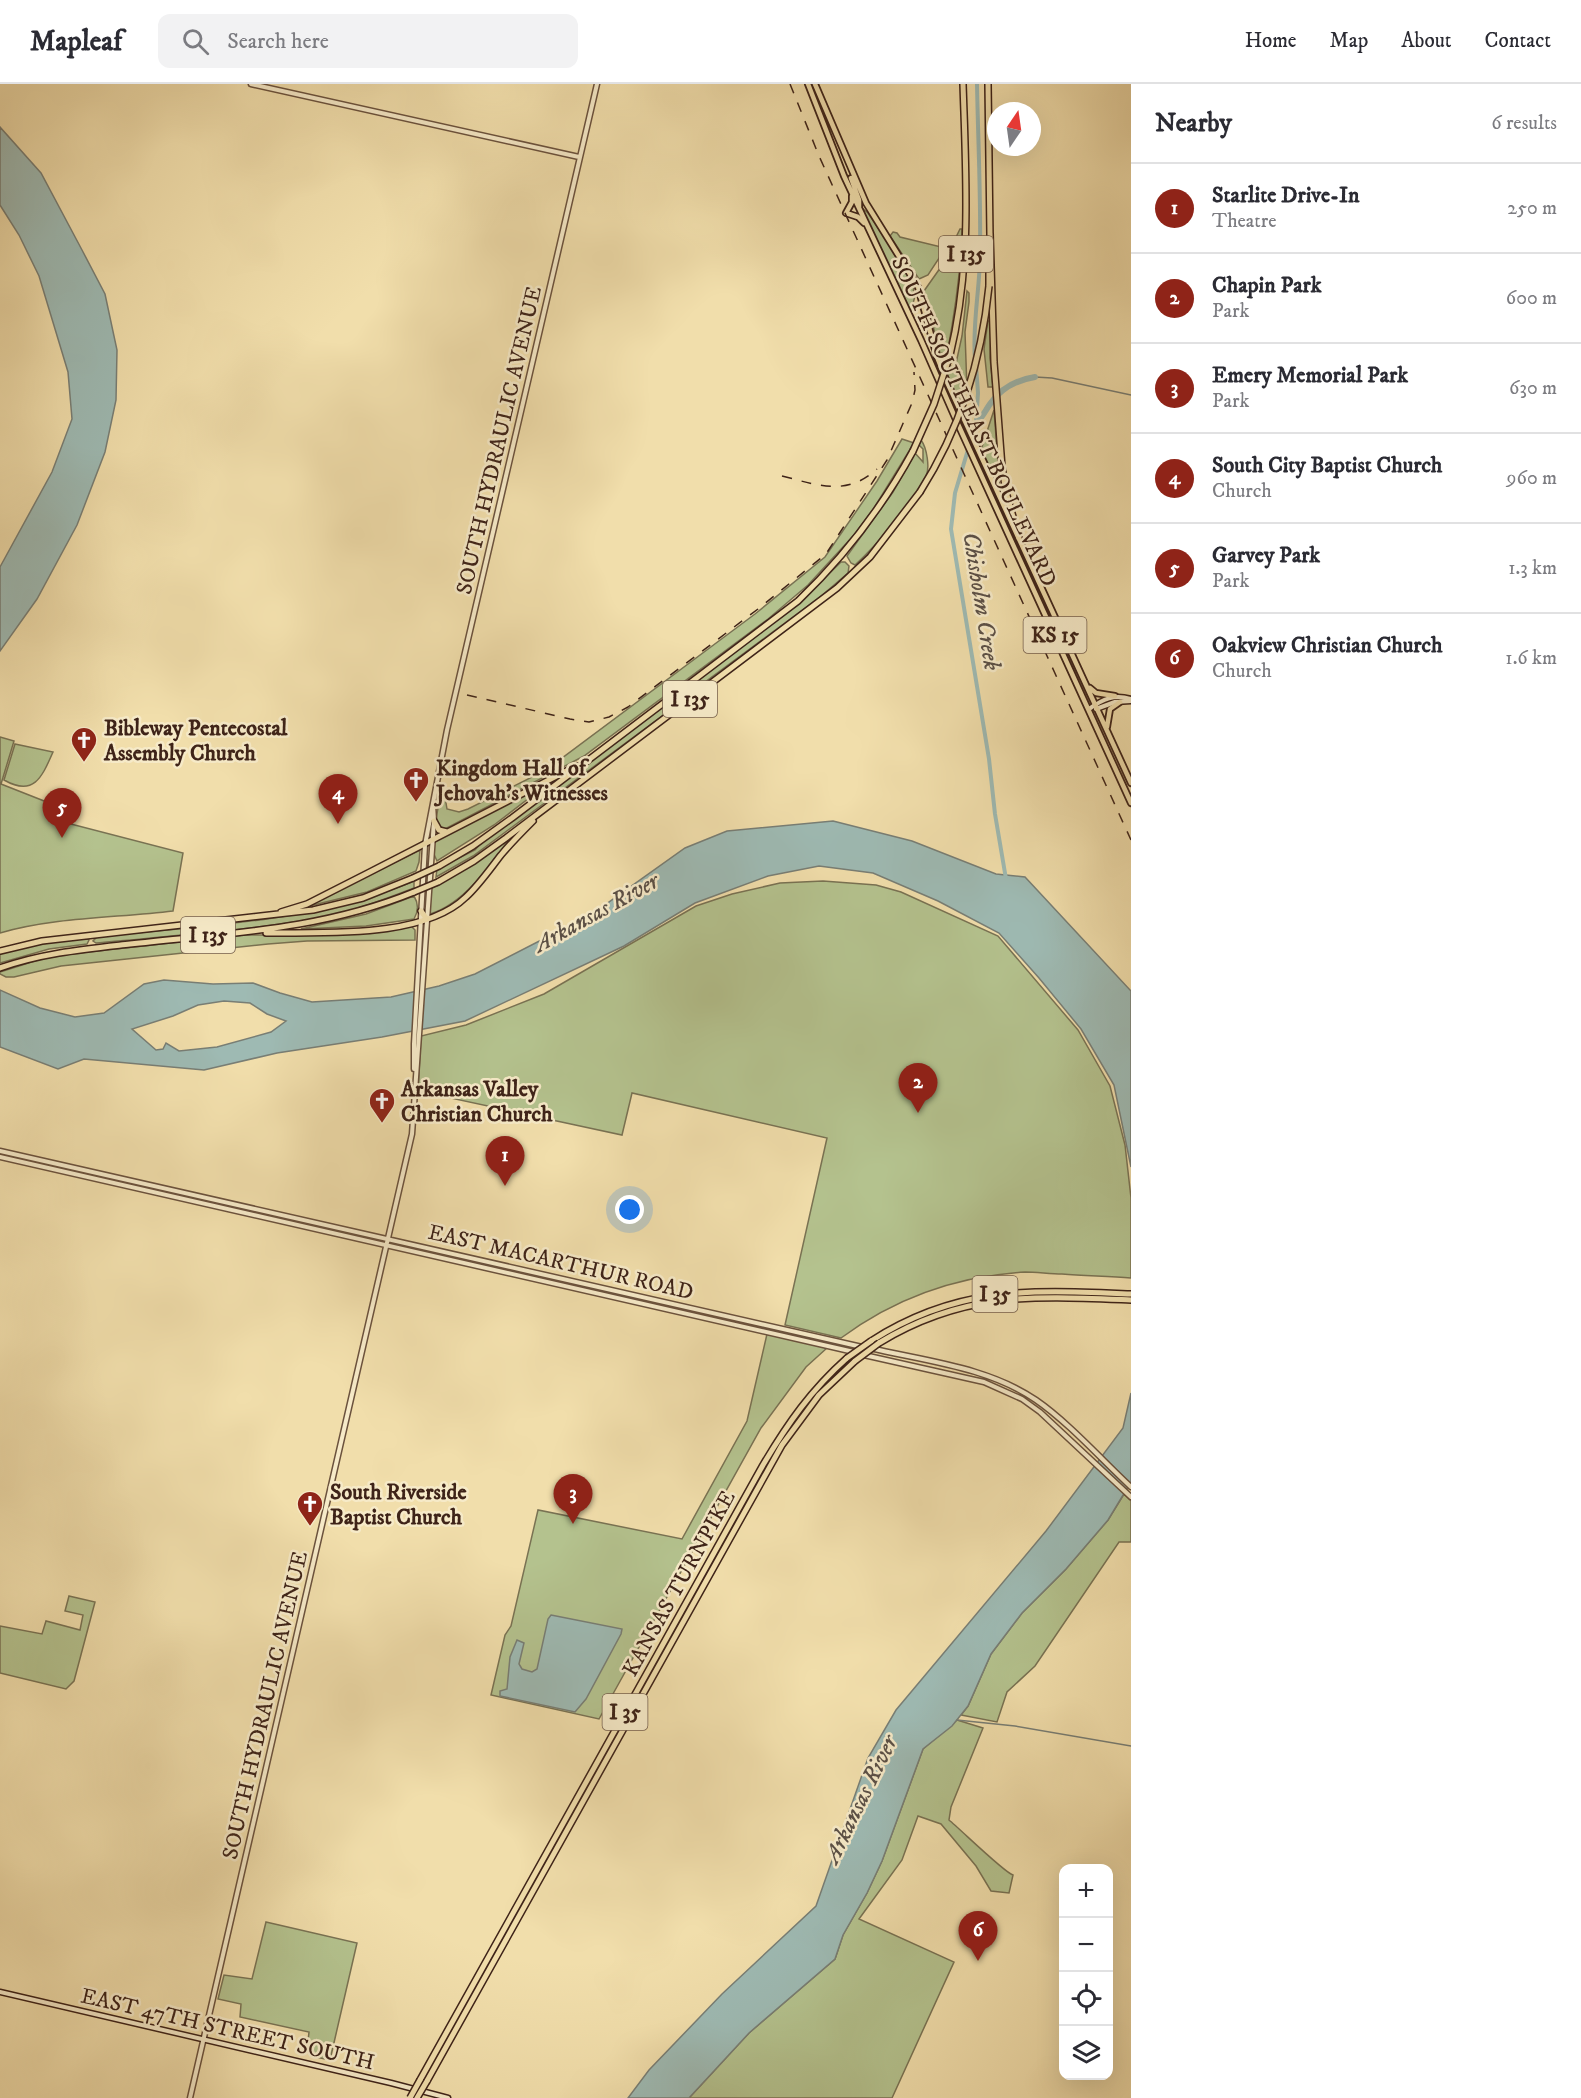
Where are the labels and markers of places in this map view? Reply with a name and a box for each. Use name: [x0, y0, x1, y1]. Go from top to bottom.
place label: Bibleway Pentecostal Assembly Church: [103, 715, 288, 767]
church icon: Bibleway Pentecostal Assembly Church: [69, 725, 99, 763]
place label: Kingdom Hall of Jehovah's Witnesses: [433, 755, 609, 807]
church icon: Kingdom Hall of Jehovah's Witnesses: [401, 765, 431, 803]
pin: 4: [318, 774, 358, 824]
pin: 5: [42, 788, 82, 838]
pin: 2: [898, 1064, 938, 1113]
place label: Arkansas Valley Christian Church: [400, 1076, 553, 1128]
church icon: Arkansas Valley Christian Church: [367, 1086, 397, 1124]
pin: 1: [486, 1136, 524, 1186]
pin: 3: [554, 1474, 592, 1524]
place label: South Riverside Baptist Church: [330, 1479, 467, 1531]
church icon: South Riverside Baptist Church: [295, 1489, 325, 1527]
pin: 6: [958, 1912, 998, 1961]

